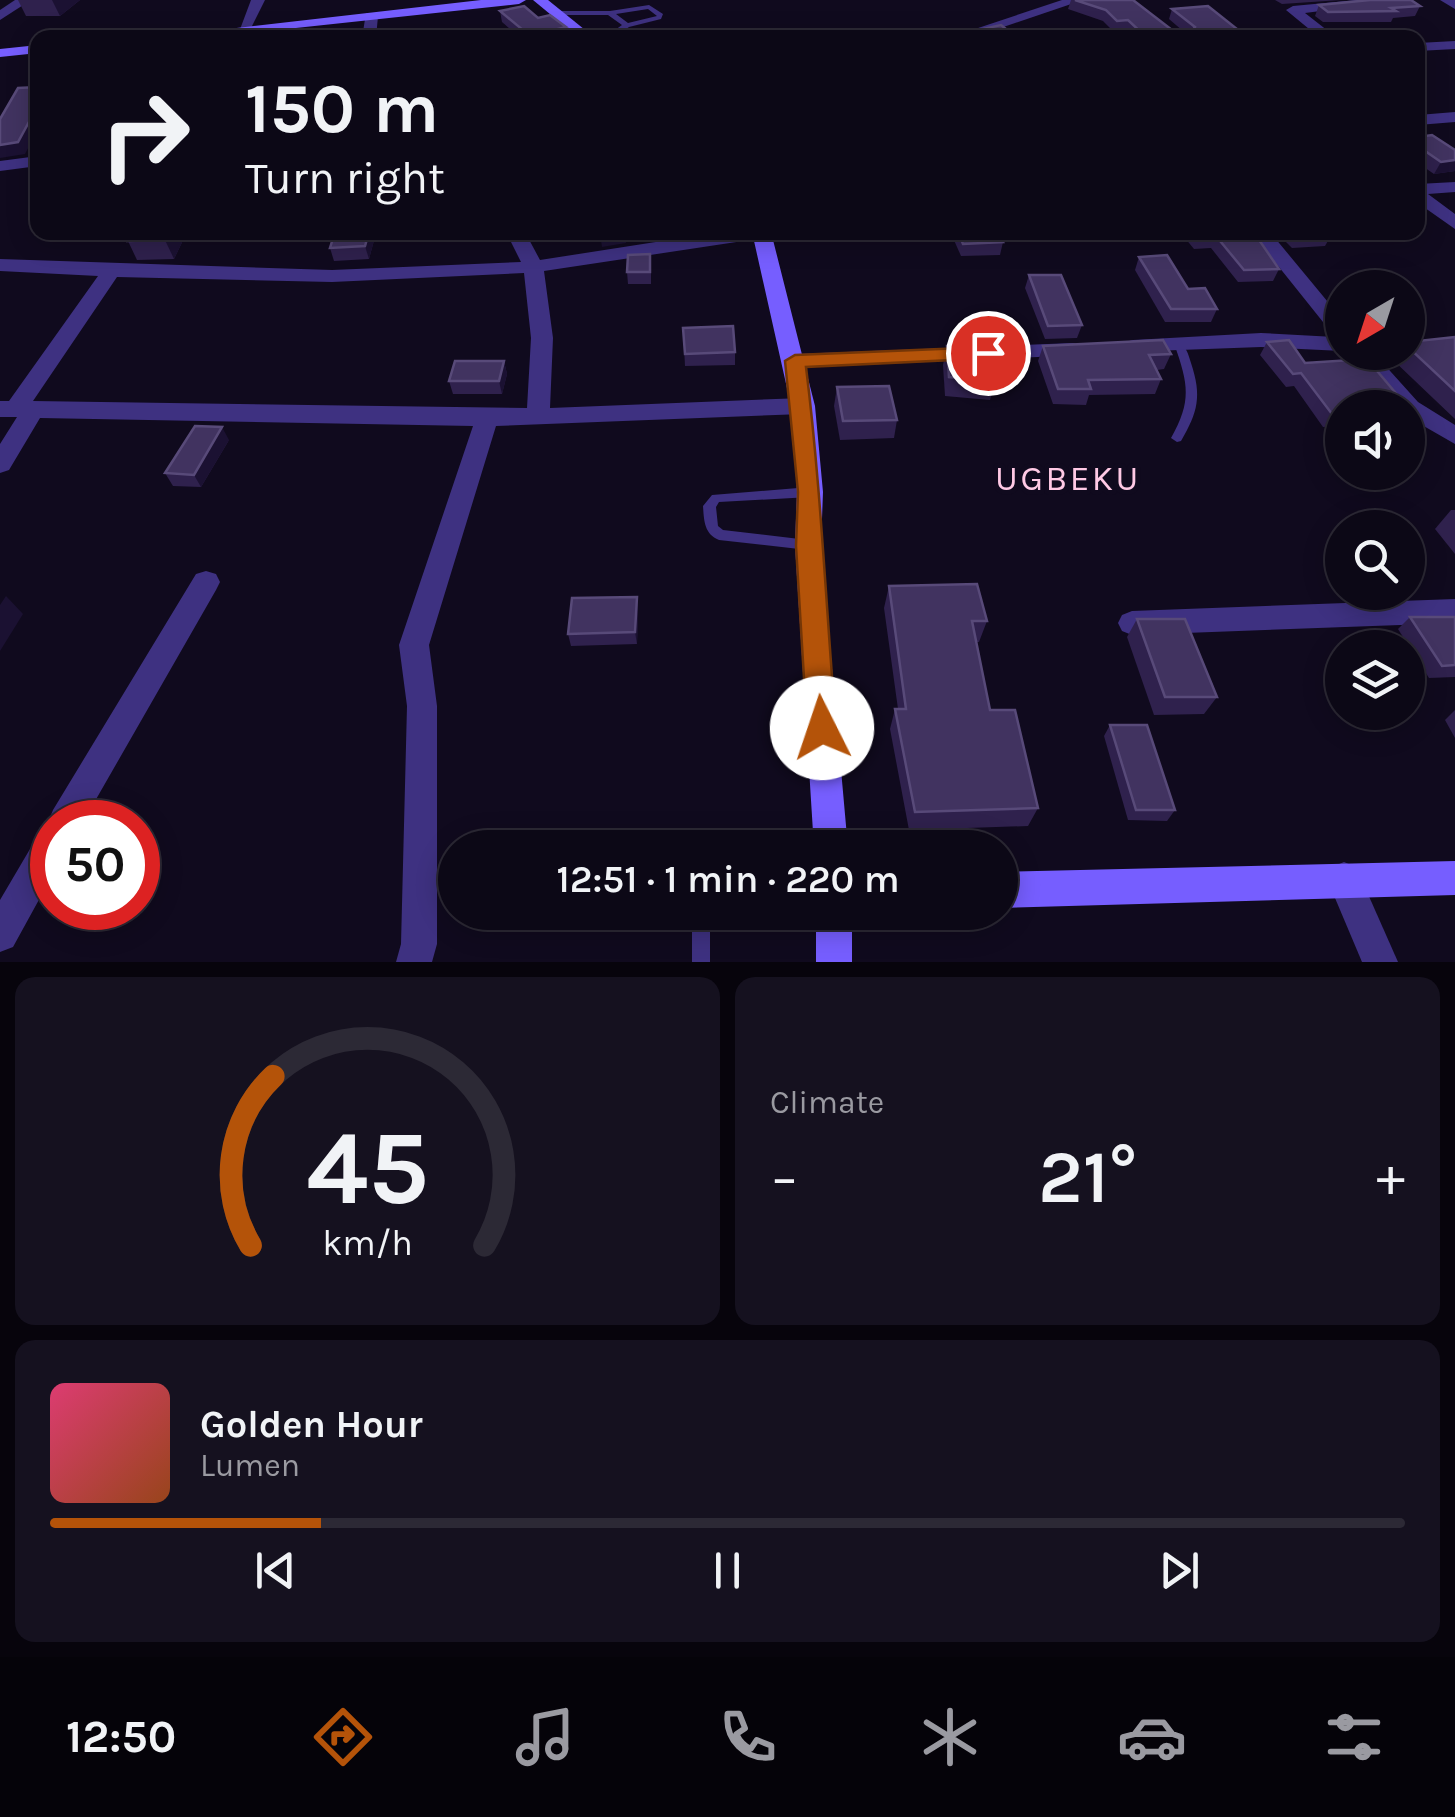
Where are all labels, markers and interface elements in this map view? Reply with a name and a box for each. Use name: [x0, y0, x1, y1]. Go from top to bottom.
text: 150 m: [245, 68, 439, 150]
icon: right: [80, 70, 210, 200]
text: Turn right: [245, 152, 445, 204]
north arrow: [1325, 270, 1425, 370]
map controls: [1325, 270, 1425, 730]
pin: [946, 311, 1031, 396]
icon: arrive: [961, 326, 1016, 381]
button: sound: [1325, 390, 1425, 490]
district label: UGBEKU: [995, 458, 1141, 499]
button: search: [1325, 510, 1425, 610]
button: layers: [1325, 630, 1425, 730]
position arrow: [770, 676, 874, 780]
speed limit sign: 50: [30, 800, 160, 930]
text: 12:51 · 1 min · 220 m: [556, 857, 900, 902]
text: Climate: [770, 1084, 884, 1121]
text: 45: [306, 1108, 429, 1229]
text: 21°: [1038, 1133, 1137, 1221]
text: −: [770, 1145, 799, 1209]
text: +: [1376, 1145, 1405, 1209]
text: km/h: [322, 1222, 413, 1264]
text: Golden Hour: [200, 1402, 423, 1447]
text: Lumen: [200, 1447, 300, 1484]
icon: previous: [248, 1543, 303, 1598]
icon: pause: [700, 1543, 755, 1598]
icon: next: [1152, 1543, 1207, 1598]
icon: directions: [308, 1702, 378, 1772]
icon: music: [510, 1702, 580, 1772]
icon: phone: [713, 1702, 783, 1772]
icon: climate: [915, 1702, 985, 1772]
icon: car: [1117, 1702, 1187, 1772]
icon: filters: [1319, 1702, 1389, 1772]
text: 12:50: [66, 1711, 176, 1763]

